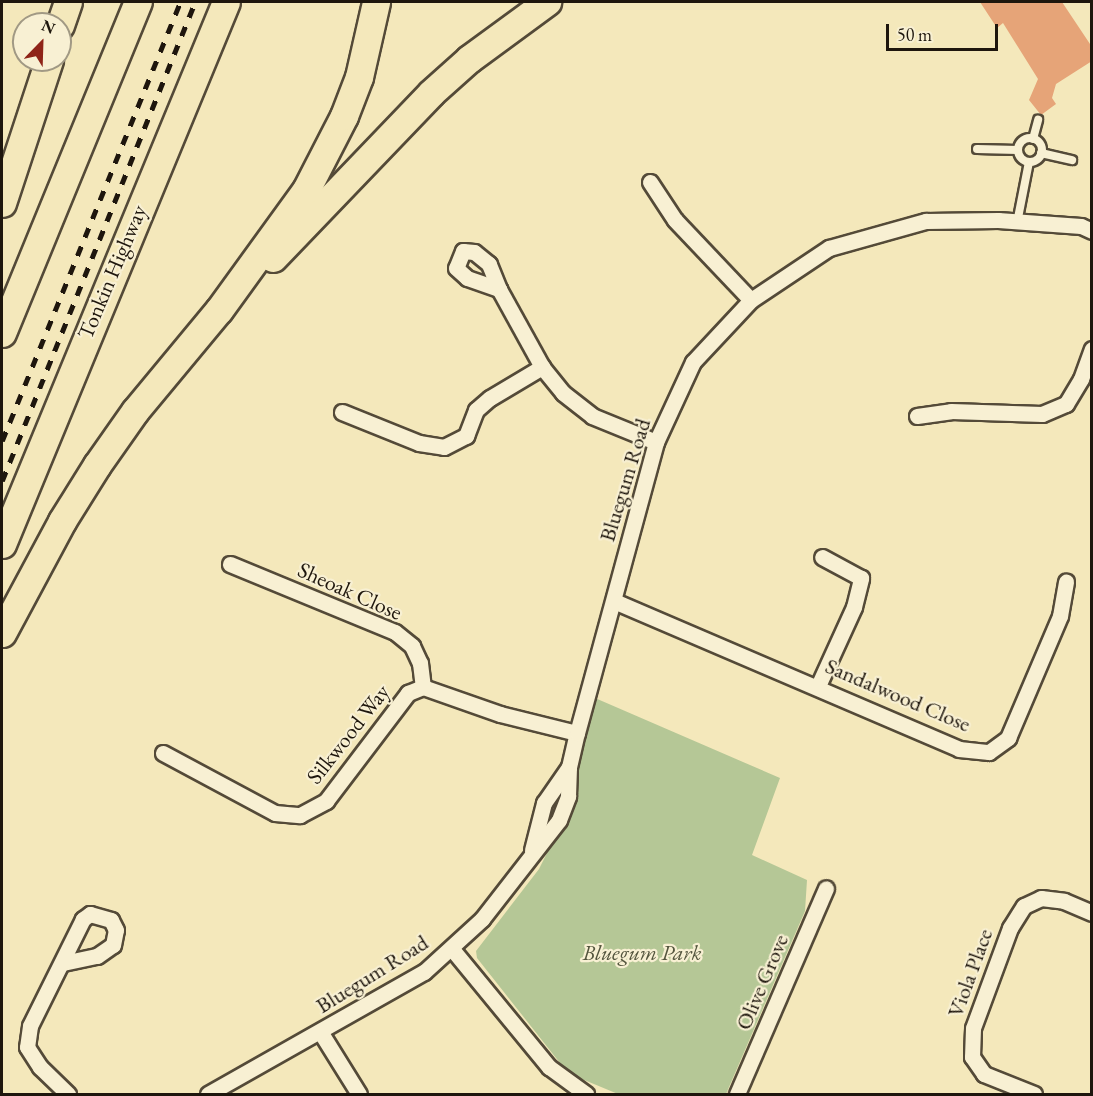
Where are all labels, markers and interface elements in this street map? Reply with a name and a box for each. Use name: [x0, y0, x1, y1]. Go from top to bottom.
north arrow: [12, 12, 72, 72]
scale bar: [889, 12, 1002, 50]
text: N: [38, 15, 59, 39]
text: 50 m: [897, 23, 932, 46]
street label: Tonkin Highway: [72, 201, 152, 343]
street label: Bluegum Road: [594, 415, 656, 545]
street label: Sheoak Close: [294, 556, 406, 626]
street label: Sandalwood Close: [821, 653, 975, 737]
street label: Silkwood Way: [301, 679, 395, 789]
street label: Viola Place: [942, 925, 998, 1021]
street label: Bluegum Road: [311, 929, 433, 1019]
street label: Olive Grove: [730, 930, 794, 1034]
park label: Bluegum Park: [582, 940, 702, 966]

